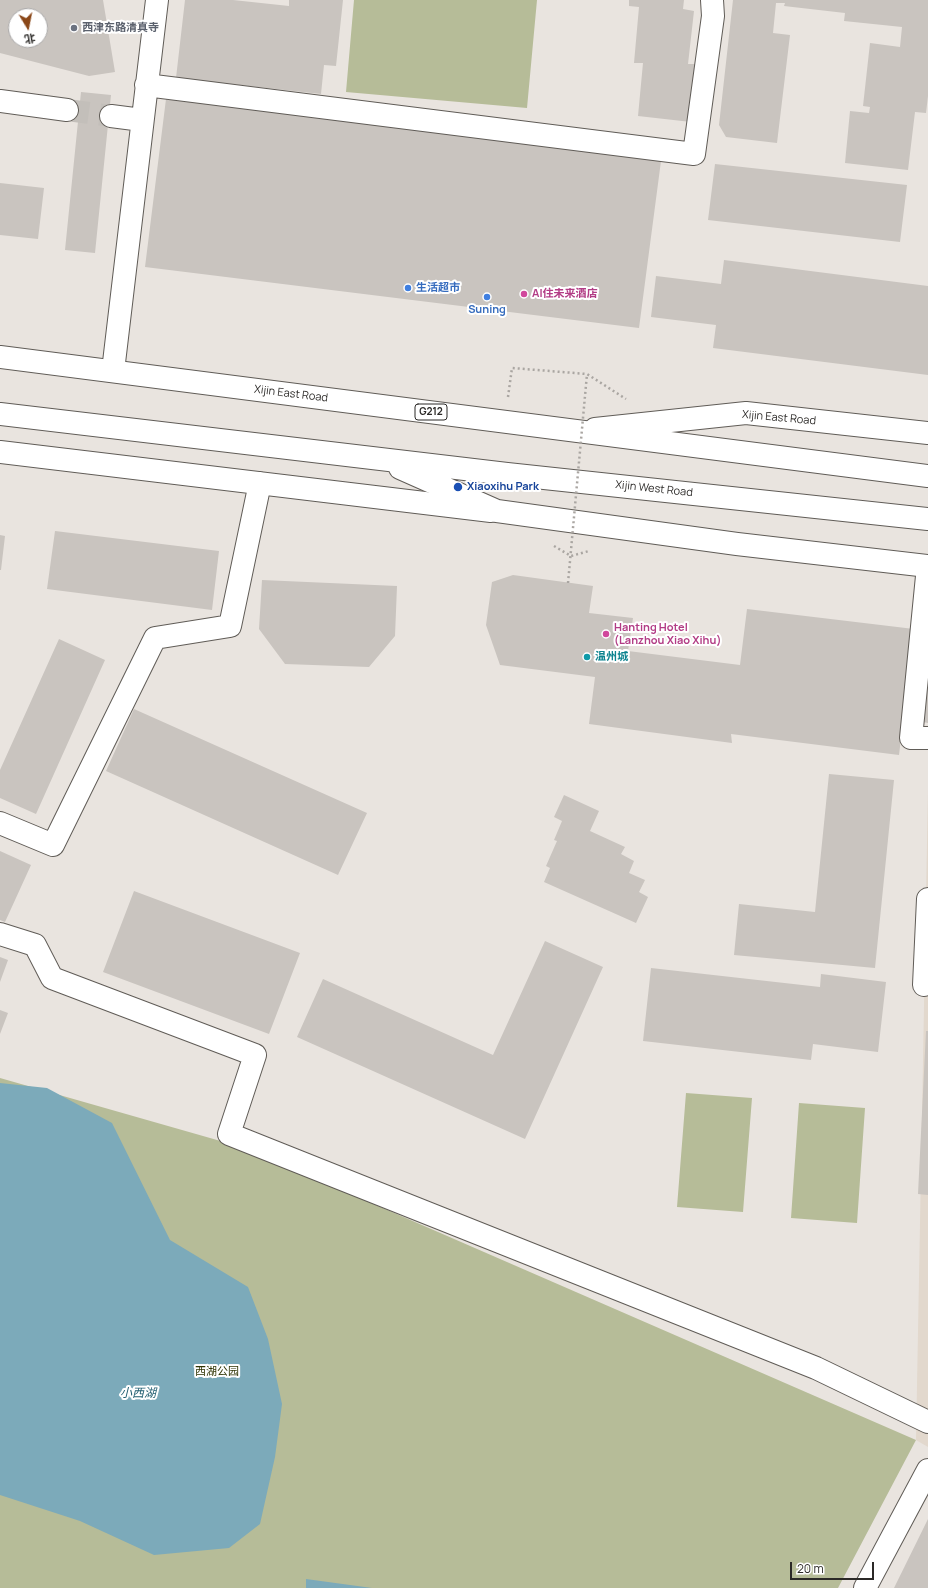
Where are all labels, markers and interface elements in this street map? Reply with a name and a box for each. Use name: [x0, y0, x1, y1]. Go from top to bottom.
north arrow: [8, 8, 48, 48]
place label: 西津东路清真寺: [82, 21, 159, 35]
marker: 西津东路清真寺: [69, 23, 79, 33]
text: 北: [23, 31, 37, 48]
place label: 生活超市: [416, 281, 460, 295]
marker: 生活超市: [403, 283, 413, 293]
place label: AI住未来酒店: [532, 287, 597, 301]
marker: AI住未来酒店: [519, 289, 529, 299]
marker: Suning: [482, 292, 492, 302]
place label: Suning: [468, 303, 506, 317]
street label: Xijin East Road: [253, 383, 329, 405]
road number: G212: [415, 404, 447, 420]
street label: Xijin East Road: [742, 408, 816, 428]
street label: Xijin West Road: [615, 478, 693, 500]
place label: Xiaoxihu Park: [467, 480, 539, 494]
marker: Xiaoxihu Park: [452, 481, 464, 493]
place label: Hanting Hotel (Lanzhou Xiao Xihu): [614, 621, 721, 647]
marker: Hanting Hotel (Lanzhou Xiao Xihu): [601, 629, 611, 639]
place label: 温州城: [595, 650, 628, 664]
marker: 温州城: [582, 652, 592, 662]
park label: 西湖公园: [195, 1365, 239, 1379]
water label: 小西湖: [120, 1387, 156, 1401]
scale bar: [792, 1554, 876, 1580]
text: 20 m: [797, 1560, 824, 1577]

